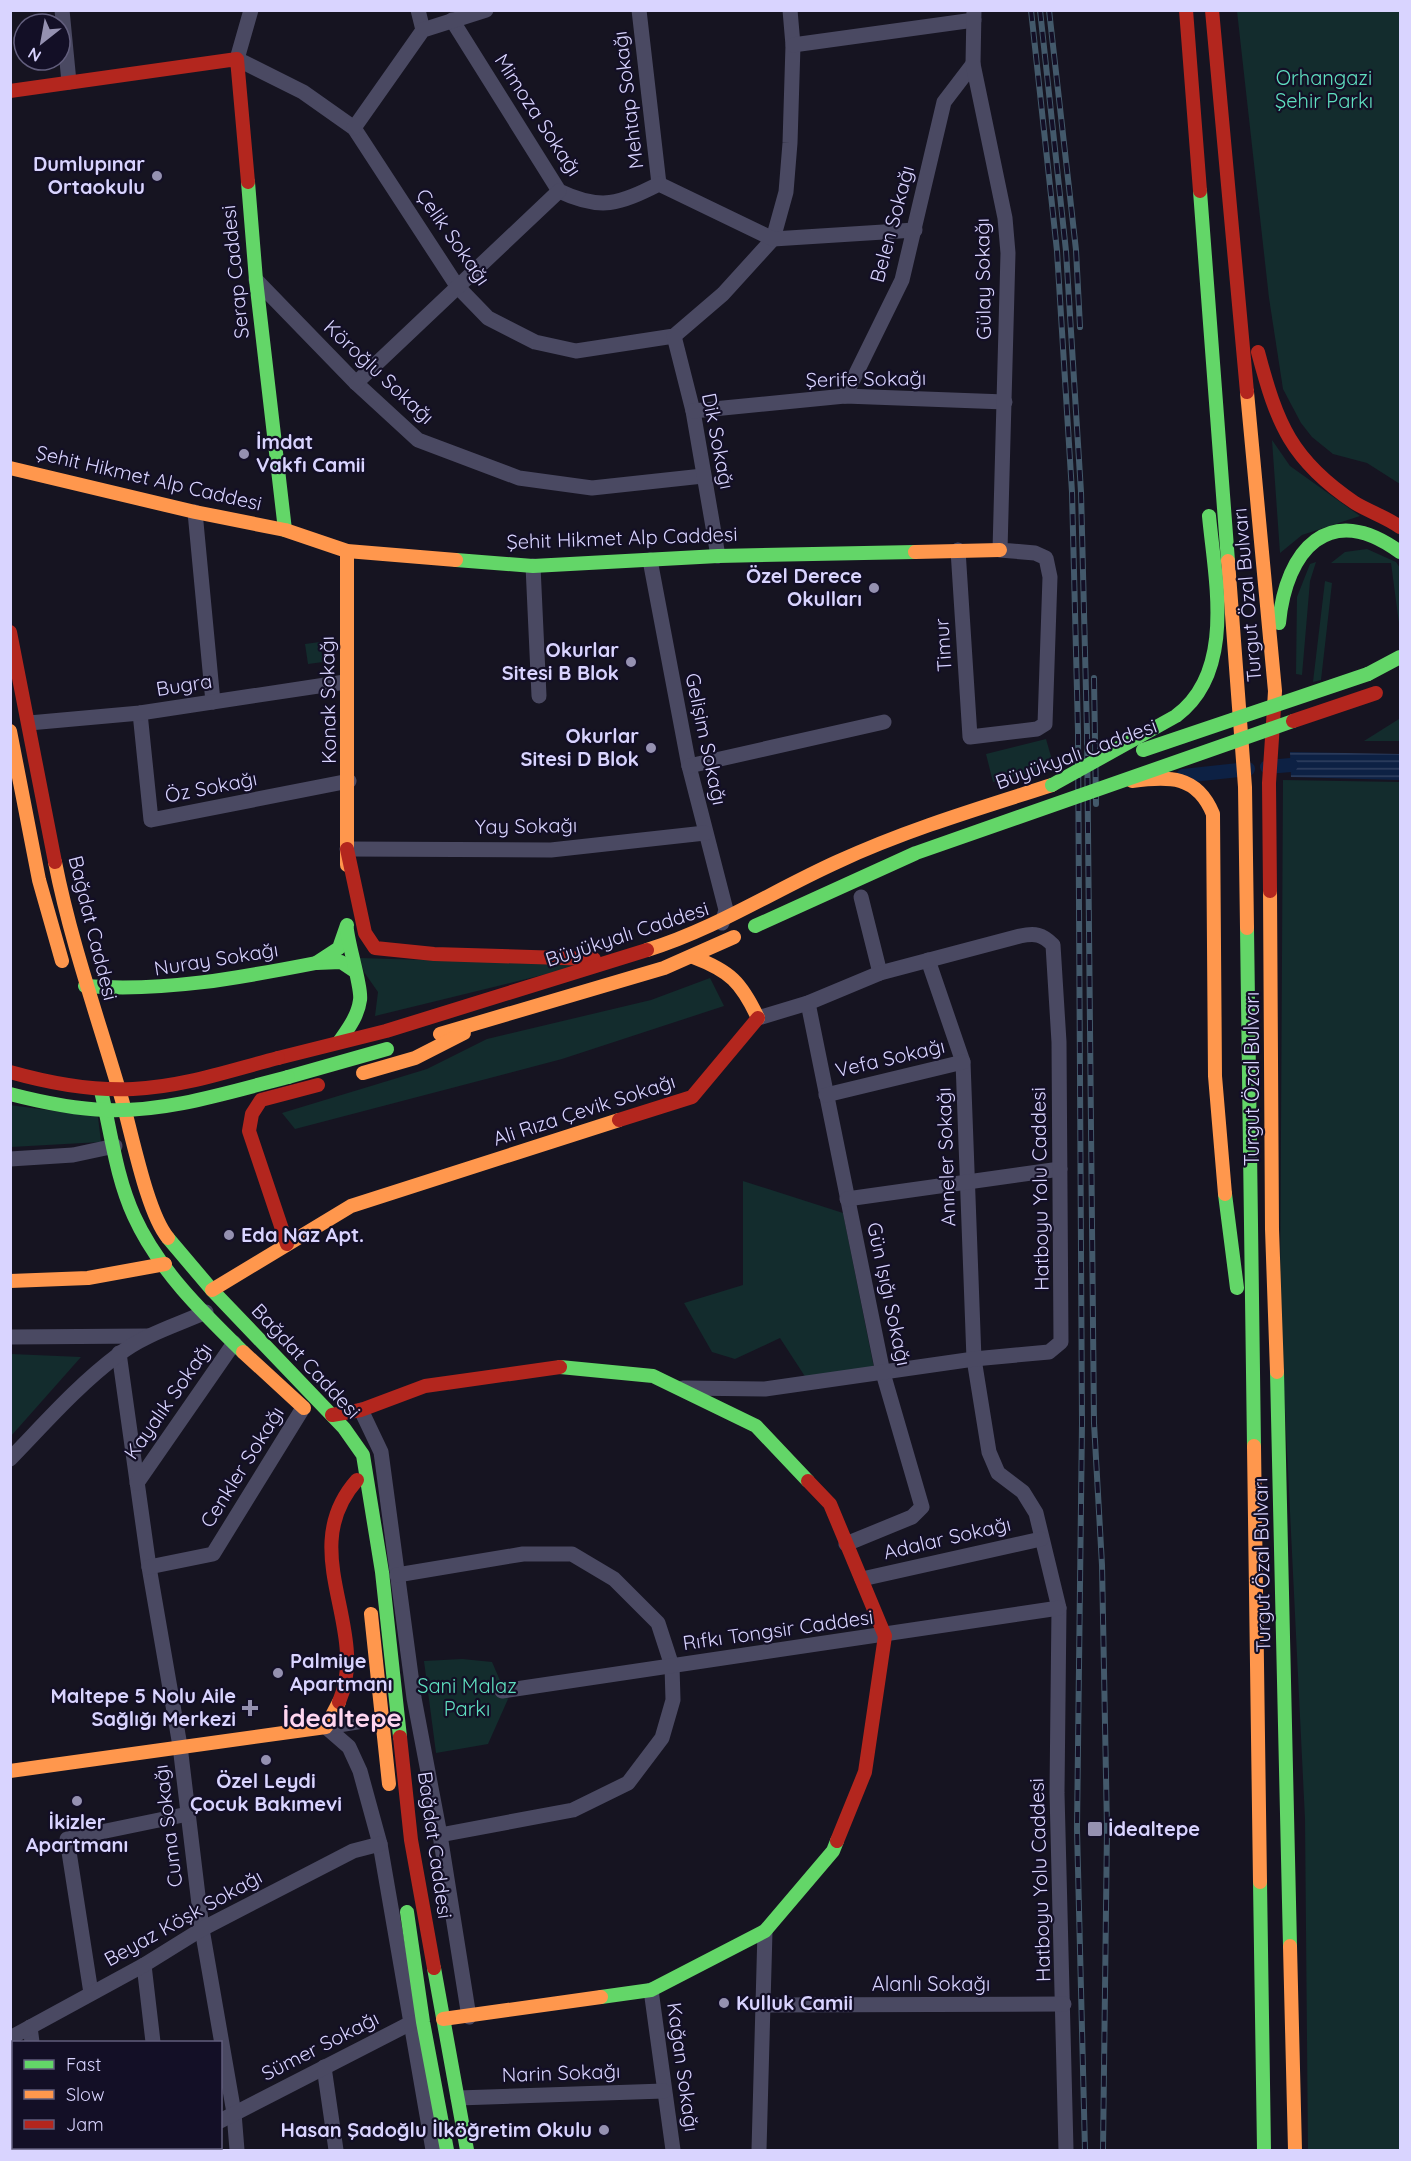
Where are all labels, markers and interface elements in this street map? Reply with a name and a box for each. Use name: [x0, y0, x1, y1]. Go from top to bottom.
north arrow: [12, 12, 72, 72]
street label: Mehtap Sokağı: [607, 30, 648, 170]
text: N: [24, 43, 44, 66]
street label: Mimoza Sokağı: [490, 49, 587, 181]
park label: Orhangazi Şehir Parkı: [1275, 65, 1373, 113]
place label: Dumlupınar Ortaokulu: [33, 151, 145, 199]
street label: Belen Sokağı: [864, 163, 919, 285]
marker: Dumlupınar Ortaokulu: [150, 169, 164, 183]
street label: Çelik Sokağı: [411, 184, 496, 290]
street label: Serap Caddesi: [215, 204, 254, 340]
street label: Gülay Sokağı: [969, 218, 996, 340]
street label: Köroğlu Sokağı: [319, 314, 440, 429]
street label: Şerife Sokağı: [806, 365, 926, 392]
street label: Dik Sokağı: [697, 391, 740, 491]
place label: İmdat Vakfı Camii: [256, 429, 365, 477]
street label: Şehit Hikmet Alp Caddesi: [34, 439, 265, 516]
marker: İmdat Vakfı Camii: [237, 447, 251, 461]
street label: Turgut Özal Bulvarı: [1226, 507, 1267, 683]
street label: Şehit Hikmet Alp Caddesi: [506, 521, 738, 554]
place label: Özel Derece Okulları: [746, 563, 862, 611]
marker: Özel Derece Okulları: [867, 581, 881, 595]
street label: Timur: [928, 617, 957, 673]
street label: Konak Sokağı: [314, 636, 341, 764]
place label: Okurlar Sitesi B Blok: [502, 637, 619, 685]
marker: Okurlar Sitesi B Blok: [624, 655, 638, 669]
street label: Bugra: [154, 668, 214, 701]
street label: Gelişim Sokağı: [680, 671, 733, 807]
street label: Büyükyalı Caddesi: [992, 713, 1160, 794]
place label: Okurlar Sitesi D Blok: [521, 723, 639, 771]
marker: Okurlar Sitesi D Blok: [644, 741, 658, 755]
street label: Öz Sokağı: [163, 765, 259, 808]
street label: Yay Sokağı: [475, 812, 577, 839]
street label: Bağdat Caddesi: [63, 853, 124, 1003]
street label: Büyükyalı Caddesi: [542, 895, 712, 972]
street label: Nuray Sokağı: [152, 936, 280, 981]
street label: Turgut Özal Bulvarı: [1239, 992, 1264, 1166]
street label: Vefa Sokağı: [833, 1033, 947, 1082]
street label: Ali Rıza Çevik Sokağı: [490, 1068, 678, 1151]
street label: Anneler Sokağı: [931, 1087, 960, 1227]
street label: Hatboyu Yolu Caddesi: [1025, 1087, 1054, 1291]
street label: Gün Işığı Sokağı: [862, 1220, 917, 1368]
place label: Eda Naz Apt.: [241, 1222, 364, 1247]
marker: Eda Naz Apt.: [222, 1228, 236, 1242]
street label: Bağdat Caddesi: [247, 1298, 366, 1423]
street label: Kayalık Sokağı: [118, 1337, 217, 1464]
street label: Cenkler Sokağı: [194, 1402, 289, 1532]
street label: Turgut Özal Bulvarı: [1247, 1477, 1276, 1653]
street label: Adalar Sokağı: [881, 1511, 1013, 1564]
street label: Rıfkı Tongsir Caddesi: [681, 1604, 875, 1655]
place label: Palmiye Apartmanı: [290, 1648, 392, 1696]
marker: Palmiye Apartmanı: [271, 1666, 285, 1680]
park label: Sani Malaz Parkı: [417, 1673, 517, 1721]
place label: Maltepe 5 Nolu Aile Sağlığı Merkezi: [50, 1683, 236, 1731]
marker: Maltepe 5 Nolu Aile Sağlığı Merkezi: [241, 1699, 259, 1717]
district label: İdealtepe: [282, 1701, 402, 1734]
marker: Özel Leydi Çocuk Bakımevi: [259, 1753, 273, 1767]
street label: Cuma Sokağı: [148, 1763, 187, 1889]
place label: Özel Leydi Çocuk Bakımevi: [190, 1768, 342, 1816]
street label: Bağdat Caddesi: [413, 1770, 458, 1920]
street label: Hatboyu Yolu Caddesi: [1023, 1778, 1056, 1982]
marker: İkizler Apartmanı: [70, 1794, 84, 1808]
place label: İkizler Apartmanı: [26, 1809, 128, 1857]
place label: İdealtepe: [1108, 1816, 1200, 1841]
marker: İdealtepe: [1086, 1820, 1104, 1838]
street label: Beyaz Köşk Sokağı: [99, 1864, 266, 1971]
street label: Alanlı Sokağı: [872, 1971, 990, 1996]
place label: Kulluk Camii: [736, 1990, 853, 2015]
marker: Kulluk Camii: [717, 1996, 731, 2010]
street label: Kağan Sokağı: [662, 2001, 705, 2133]
street label: Sümer Sokağı: [257, 2005, 383, 2086]
legend: [12, 2041, 222, 2149]
text: Fast: [66, 2053, 101, 2076]
street label: Narin Sokağı: [501, 2058, 621, 2087]
text: Slow: [66, 2083, 104, 2106]
text: Jam: [66, 2113, 104, 2136]
place label: Hasan Şadoğlu İlköğretim Okulu: [281, 2117, 592, 2142]
marker: Hasan Şadoğlu İlköğretim Okulu: [597, 2123, 611, 2137]

